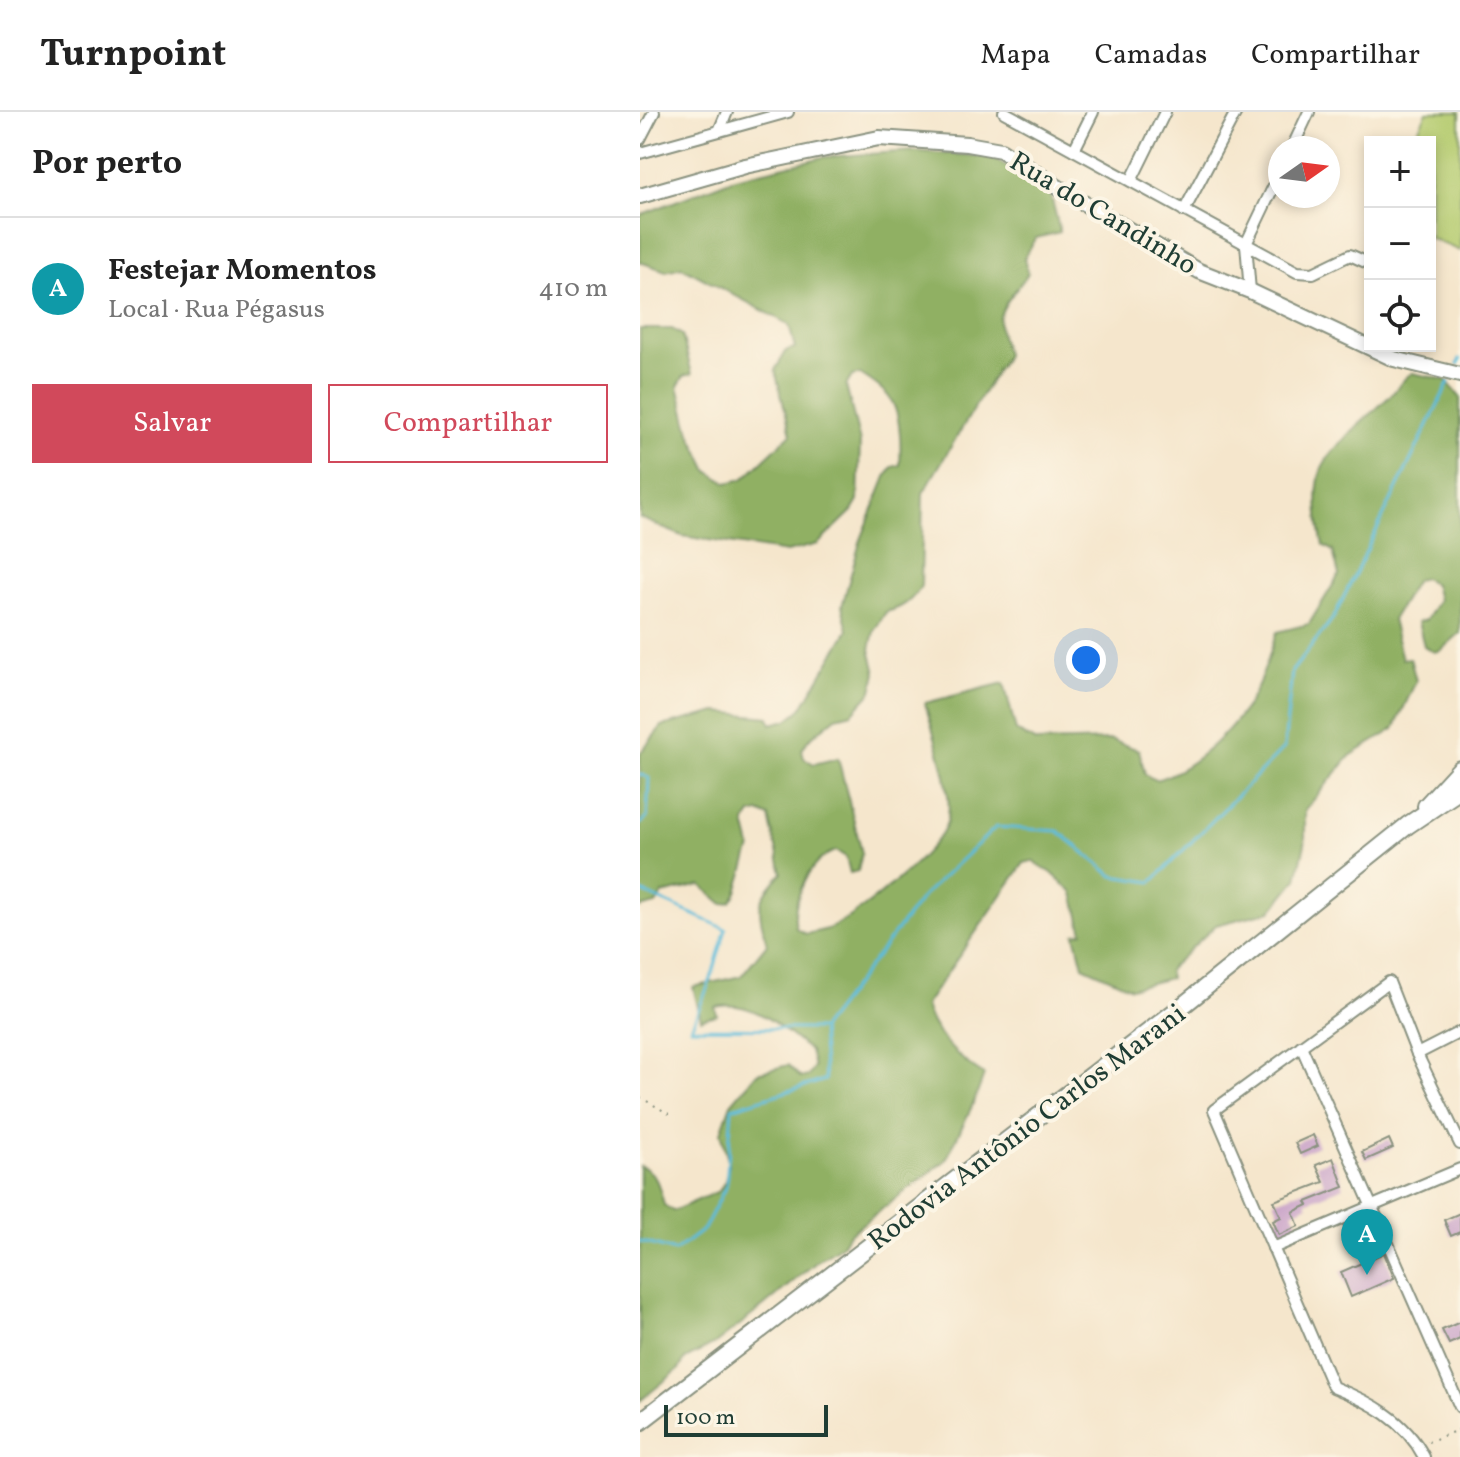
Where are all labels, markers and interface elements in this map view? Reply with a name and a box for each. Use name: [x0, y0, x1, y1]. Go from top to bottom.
text: Turnpoint: [40, 29, 226, 82]
text: Mapa: [981, 36, 1051, 75]
text: Camadas: [1095, 36, 1207, 75]
text: Compartilhar: [1251, 36, 1420, 75]
north arrow: [1268, 136, 1340, 208]
map controls: [1364, 136, 1436, 352]
button: +: [1364, 136, 1436, 208]
text: Por perto: [32, 141, 182, 188]
street label: Rua do Candinho: [1002, 143, 1204, 286]
button: −: [1364, 208, 1436, 280]
text: Festejar Momentos: [108, 250, 377, 292]
text: A: [49, 271, 67, 307]
text: 410 m: [539, 271, 608, 307]
button: locate: [1364, 280, 1436, 352]
text: Local · Rua Pégasus: [108, 292, 325, 328]
button: Salvar: [32, 384, 312, 463]
button: Compartilhar: [328, 384, 608, 463]
your location: [1066, 640, 1106, 680]
street label: Rodovia Antônio Carlos Marani: [861, 995, 1194, 1261]
pin: A: [1341, 1209, 1393, 1275]
scale bar: [664, 1401, 828, 1437]
text: 100 m: [676, 1403, 735, 1434]

